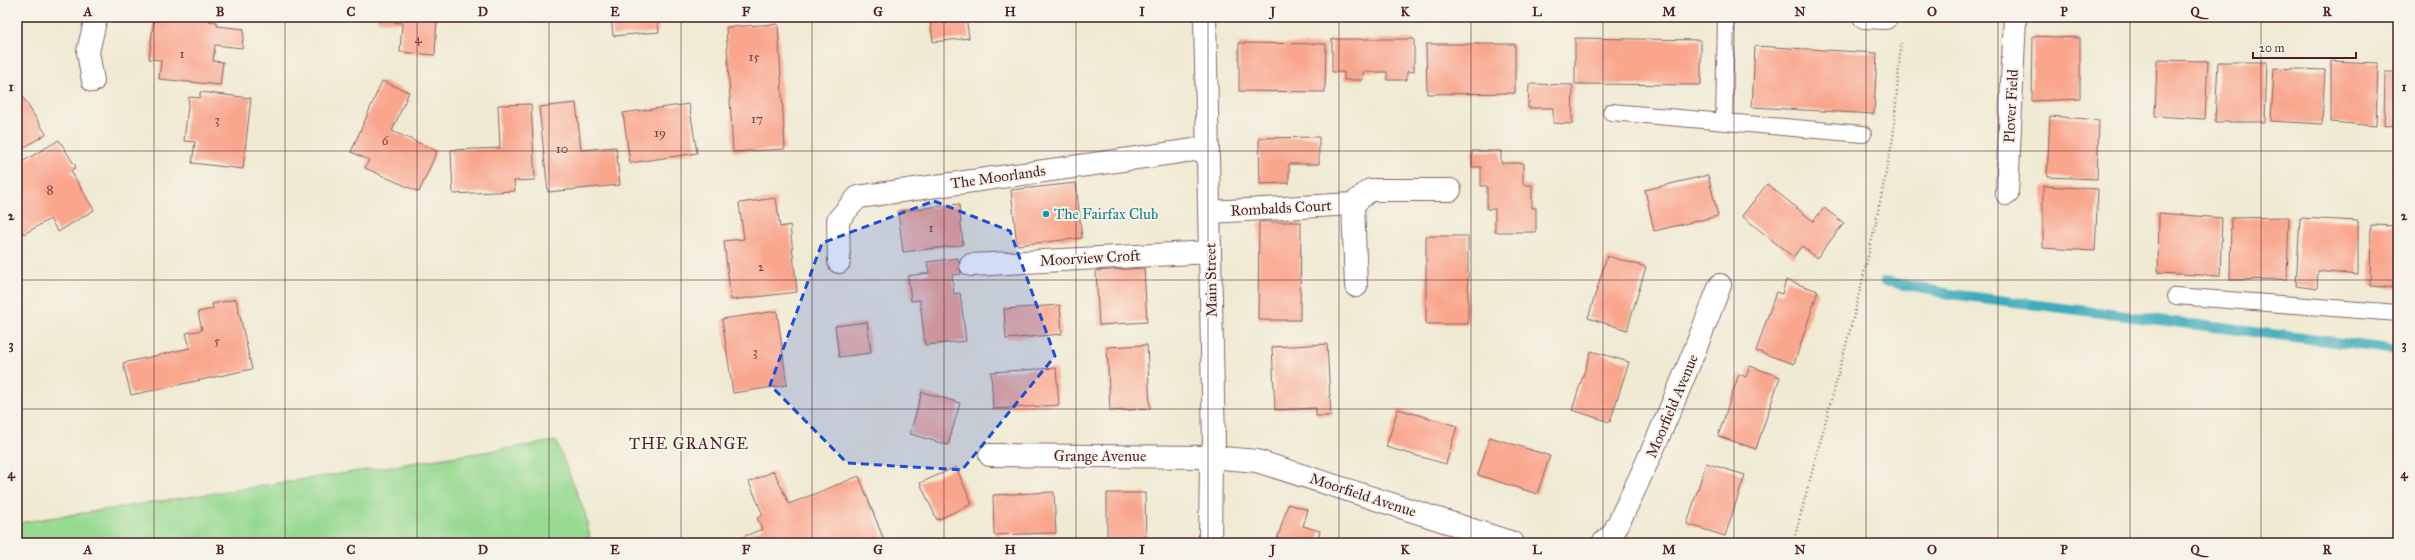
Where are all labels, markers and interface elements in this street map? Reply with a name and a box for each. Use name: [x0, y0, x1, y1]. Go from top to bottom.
text: A: [83, 4, 93, 20]
text: B: [216, 4, 225, 20]
text: C: [347, 4, 356, 20]
text: D: [478, 4, 488, 20]
text: E: [610, 4, 620, 20]
text: F: [742, 4, 751, 20]
text: G: [873, 4, 883, 20]
text: H: [1004, 4, 1016, 20]
text: I: [1139, 4, 1145, 20]
text: J: [1268, 4, 1276, 20]
text: K: [1400, 4, 1410, 20]
text: L: [1532, 4, 1542, 20]
text: M: [1662, 4, 1676, 20]
text: N: [1794, 4, 1806, 20]
text: O: [1927, 4, 1937, 20]
text: P: [2060, 4, 2068, 20]
text: Q: [2190, 4, 2209, 20]
text: R: [2322, 4, 2332, 20]
house number: 4: [414, 31, 422, 47]
scale bar: [2253, 34, 2356, 60]
text: 20 m: [2259, 41, 2285, 55]
house number: 1: [179, 46, 185, 62]
house number: 15: [748, 49, 760, 65]
street label: Plover Field: [2000, 68, 2022, 143]
text: 1: [8, 79, 14, 95]
text: 1: [2401, 79, 2407, 95]
house number: 17: [751, 111, 763, 127]
house number: 3: [214, 112, 220, 128]
house number: 19: [654, 125, 666, 141]
house number: 6: [382, 133, 389, 149]
house number: 10: [556, 141, 568, 157]
street label: The Moorlands: [949, 161, 1047, 193]
house number: 8: [47, 182, 54, 198]
street label: Rombalds Court: [1230, 196, 1333, 220]
place label: The Fairfax Club: [1054, 205, 1158, 223]
text: 2: [8, 208, 15, 224]
text: 2: [2401, 208, 2408, 224]
marker: The Fairfax Club: [1041, 209, 1051, 219]
house number: 1: [928, 220, 934, 236]
street label: Main Street: [1201, 242, 1221, 317]
street label: Moorview Croft: [1039, 246, 1141, 270]
house number: 2: [758, 259, 765, 275]
house number: 5: [214, 333, 220, 349]
text: 3: [8, 337, 14, 353]
text: 3: [2401, 337, 2407, 353]
house number: 3: [752, 344, 758, 360]
street label: Moorfield Avenue: [1642, 351, 1702, 461]
district label: THE GRANGE: [629, 434, 749, 453]
street label: Grange Avenue: [1054, 447, 1146, 465]
text: 4: [7, 466, 15, 482]
text: 4: [2400, 466, 2408, 482]
street label: Moorfield Avenue: [1307, 469, 1419, 521]
text: A: [83, 542, 93, 558]
text: B: [216, 542, 225, 558]
text: C: [347, 542, 356, 558]
text: D: [478, 542, 488, 558]
text: E: [610, 542, 620, 558]
text: F: [742, 542, 751, 558]
text: G: [873, 542, 883, 558]
text: H: [1004, 542, 1016, 558]
text: I: [1139, 542, 1145, 558]
text: J: [1268, 542, 1276, 558]
text: K: [1400, 542, 1410, 558]
text: L: [1532, 542, 1542, 558]
text: M: [1662, 542, 1676, 558]
text: N: [1794, 542, 1806, 558]
text: O: [1927, 542, 1937, 558]
text: P: [2060, 542, 2068, 558]
text: Q: [2190, 542, 2209, 558]
text: R: [2322, 542, 2332, 558]

